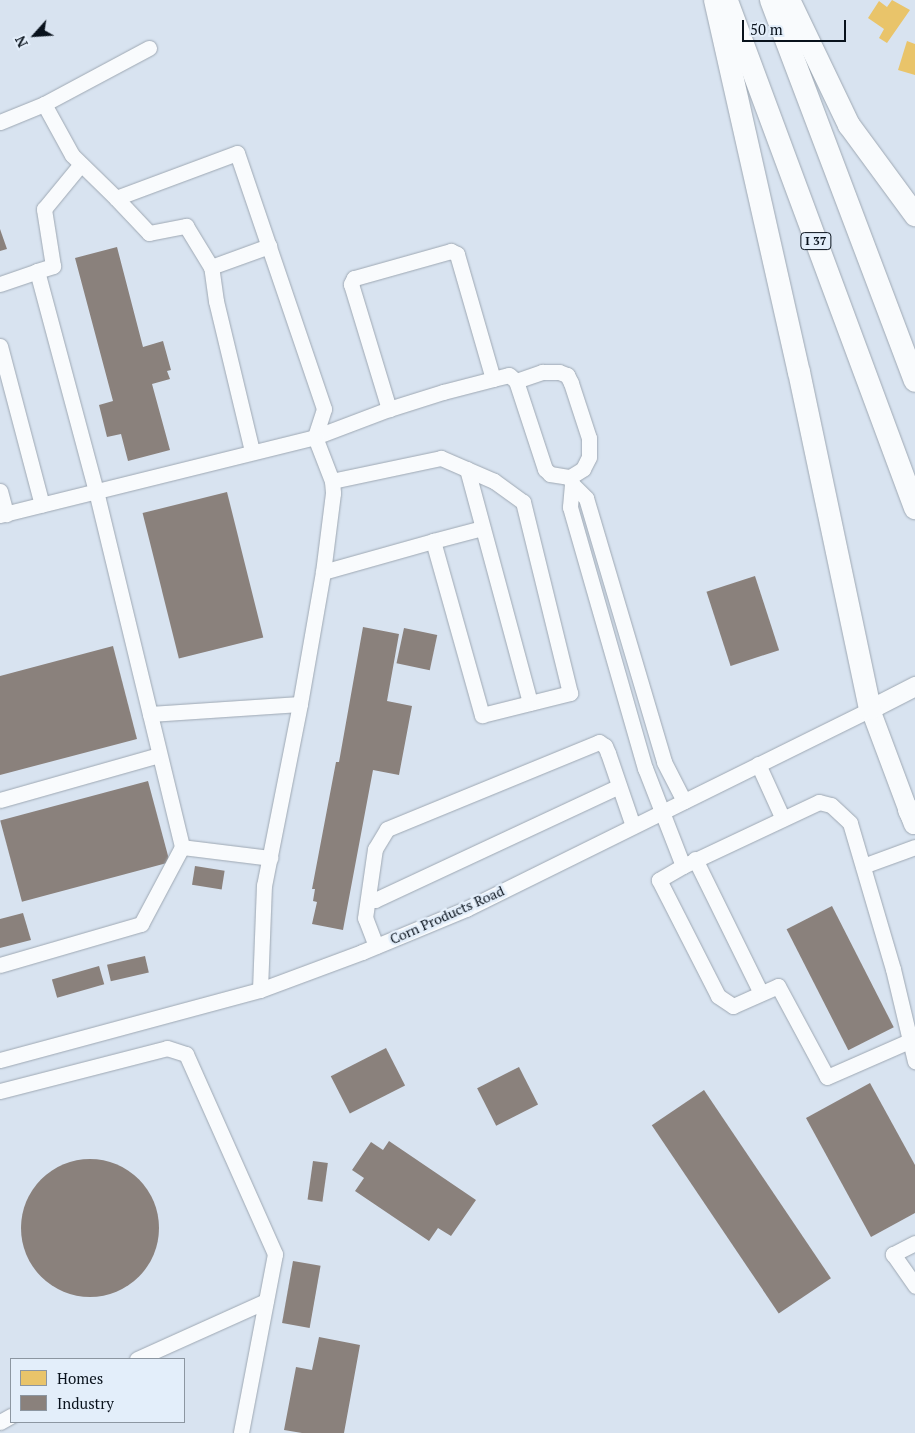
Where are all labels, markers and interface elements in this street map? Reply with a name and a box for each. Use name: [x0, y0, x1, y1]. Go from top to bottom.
north arrow: [10, 10, 60, 60]
scale bar: [745, 10, 849, 42]
text: 50 m: [750, 19, 783, 39]
text: N: [10, 33, 32, 51]
road number: I 37: [800, 232, 832, 250]
street label: Corn Products Road: [387, 882, 507, 948]
legend: [10, 1358, 185, 1423]
text: Homes: [57, 1368, 103, 1388]
text: Industry: [57, 1393, 114, 1413]

